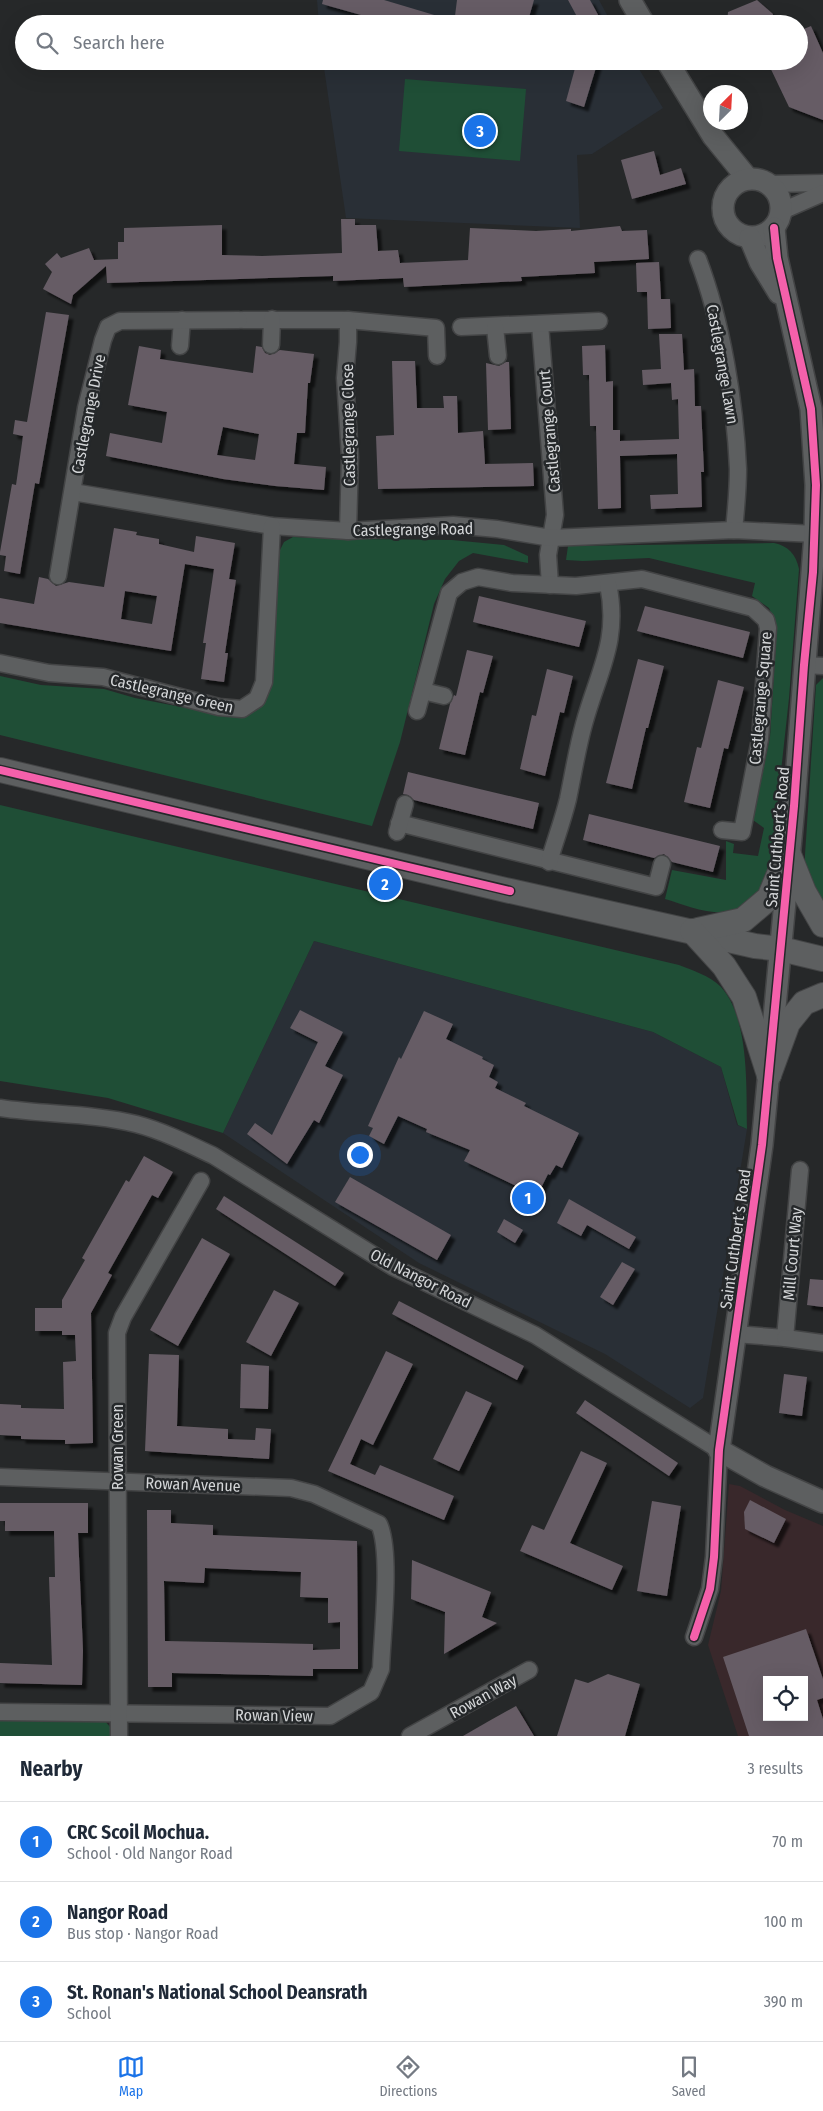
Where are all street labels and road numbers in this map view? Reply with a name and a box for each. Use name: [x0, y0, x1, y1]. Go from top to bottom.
street label: Castlegrange Lawn: [703, 303, 742, 425]
street label: Castlegrange Drive: [68, 353, 109, 475]
street label: Castlegrange Close: [338, 363, 359, 487]
street label: Castlegrange Court: [535, 368, 564, 493]
street label: Castlegrange Road: [353, 519, 473, 540]
street label: Castlegrange Square: [745, 631, 776, 765]
street label: Castlegrange Green: [108, 670, 235, 717]
street label: Saint Cuthbert’s Road: [762, 766, 793, 908]
street label: Saint Cuthbert’s Road: [716, 1168, 755, 1310]
street label: Mill Court Way: [779, 1206, 806, 1301]
street label: Old Nangor Road: [367, 1245, 474, 1312]
street label: Rowan Green: [108, 1404, 127, 1490]
street label: Rowan Avenue: [145, 1473, 241, 1496]
street label: Rowan Way: [447, 1670, 521, 1723]
street label: Rowan View: [235, 1705, 314, 1726]

